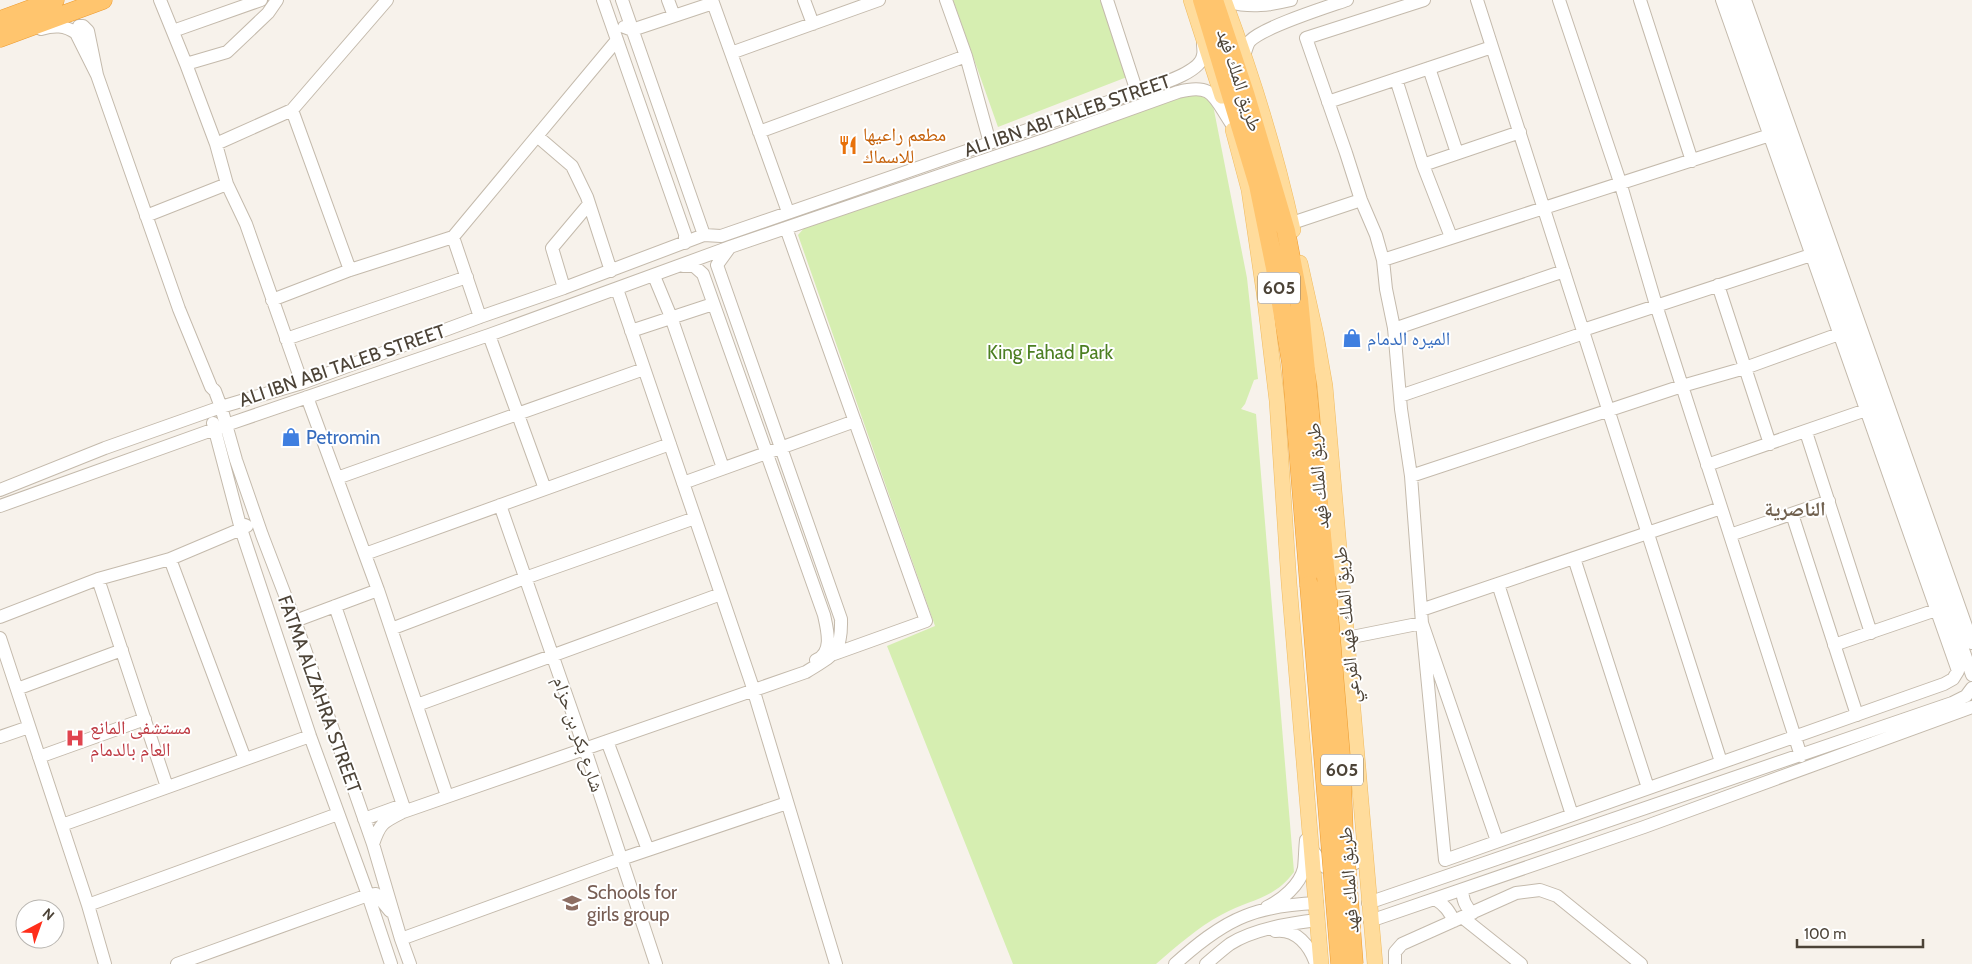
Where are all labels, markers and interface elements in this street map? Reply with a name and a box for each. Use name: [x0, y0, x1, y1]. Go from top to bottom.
street label: طريق الملك فهد: [1212, 26, 1267, 134]
street label: ALI IBN ABI TALEB STREET: [961, 69, 1173, 162]
place label: مطعم راعيها للاسماك: [863, 123, 946, 168]
restaurant icon: مطعم راعيها للاسماك: [837, 134, 859, 156]
road number: 605: [1258, 272, 1300, 304]
street label: ALI IBN ABI TALEB STREET: [236, 319, 448, 412]
shop icon: الميره الدمام: [1341, 327, 1363, 349]
place label: الميره الدمام: [1367, 327, 1450, 352]
park label: King Fahad Park: [987, 341, 1114, 364]
street label: طريق الملك فهد: [1301, 422, 1334, 530]
shop icon: Petromin: [280, 426, 302, 448]
place label: Petromin: [306, 426, 380, 449]
district label: الناصرية: [1764, 497, 1826, 521]
street label: طريق الملك فهد الفرعي: [1328, 545, 1369, 704]
street label: FATMA ALZAHRA STREET: [273, 592, 366, 796]
street label: شارع بكر بن حزام: [546, 673, 609, 796]
place label: مستشفى المانع العام بالدمام: [90, 716, 191, 763]
hospital icon: مستشفى المانع العام بالدمام: [64, 727, 86, 749]
road number: 605: [1321, 754, 1363, 786]
street label: طريق الملك فهد: [1333, 826, 1364, 934]
place label: Schools for girls group: [587, 881, 677, 926]
school or university icon: Schools for girls group: [561, 892, 583, 914]
north arrow: [15, 899, 65, 949]
text: N: [39, 904, 58, 924]
scale bar: [1797, 916, 1923, 948]
text: 100 m: [1804, 925, 1846, 943]

